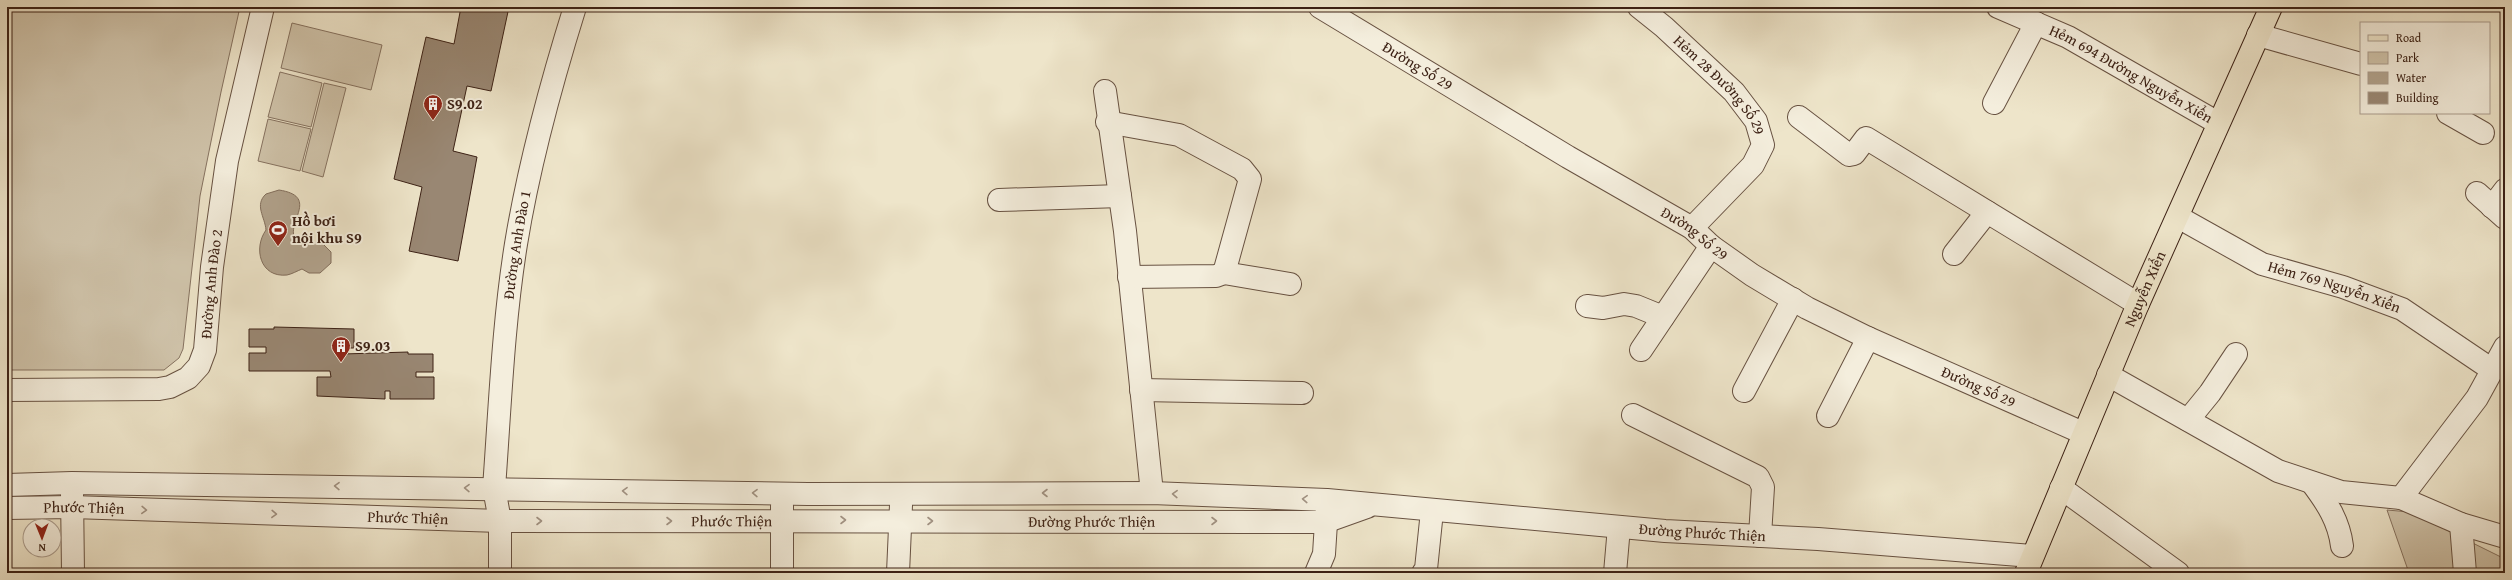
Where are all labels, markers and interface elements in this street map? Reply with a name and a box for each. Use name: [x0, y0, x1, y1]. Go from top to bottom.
street label: Hẻm 694 Đường Nguyễn Xiển: [2046, 19, 2217, 128]
legend: [2360, 22, 2490, 114]
text: Road: [2396, 29, 2422, 46]
street label: Hẻm 28 Đường Số 29: [1669, 30, 1770, 137]
street label: Đường Số 29: [1379, 36, 1457, 95]
text: Park: [2396, 49, 2420, 66]
text: Water: [2396, 69, 2426, 86]
text: Building: [2396, 89, 2439, 106]
building icon: S9.02: [422, 93, 444, 121]
place label: S9.02: [447, 93, 482, 114]
street label: Đường Anh Đào 1: [498, 188, 536, 300]
street label: Đường Số 29: [1657, 201, 1733, 265]
place label: Hồ bơi nội khu S9: [292, 210, 362, 248]
sports icon: Hồ bơi nội khu S9: [267, 219, 289, 247]
street label: Đường Anh Đào 2: [195, 228, 227, 340]
street label: Nguyễn Xiển: [2119, 247, 2171, 330]
street label: Hẻm 769 Nguyễn Xiển: [2266, 255, 2404, 318]
building icon: S9.03: [330, 335, 352, 363]
place label: S9.03: [355, 335, 390, 356]
street label: Đường Số 29: [1938, 361, 2019, 412]
one-way arrow: [334, 482, 340, 491]
one-way arrow: [464, 484, 470, 492]
one-way arrow: [622, 487, 628, 495]
one-way arrow: [752, 489, 758, 497]
one-way arrow: [1042, 489, 1048, 497]
one-way arrow: [1172, 489, 1178, 498]
one-way arrow: [1302, 495, 1308, 504]
street label: Phước Thiện: [43, 496, 125, 519]
one-way arrow: [141, 505, 147, 514]
street label: Phước Thiện: [367, 506, 449, 529]
one-way arrow: [271, 510, 277, 518]
street label: Phước Thiện: [691, 510, 773, 531]
street label: Đường Phước Thiện: [1028, 511, 1156, 532]
one-way arrow: [840, 516, 846, 524]
one-way arrow: [536, 517, 542, 525]
one-way arrow: [666, 517, 672, 525]
one-way arrow: [927, 517, 933, 525]
one-way arrow: [1211, 517, 1217, 525]
north arrow: [22, 518, 62, 558]
street label: Đường Phước Thiện: [1638, 518, 1767, 546]
text: N: [38, 540, 46, 556]

